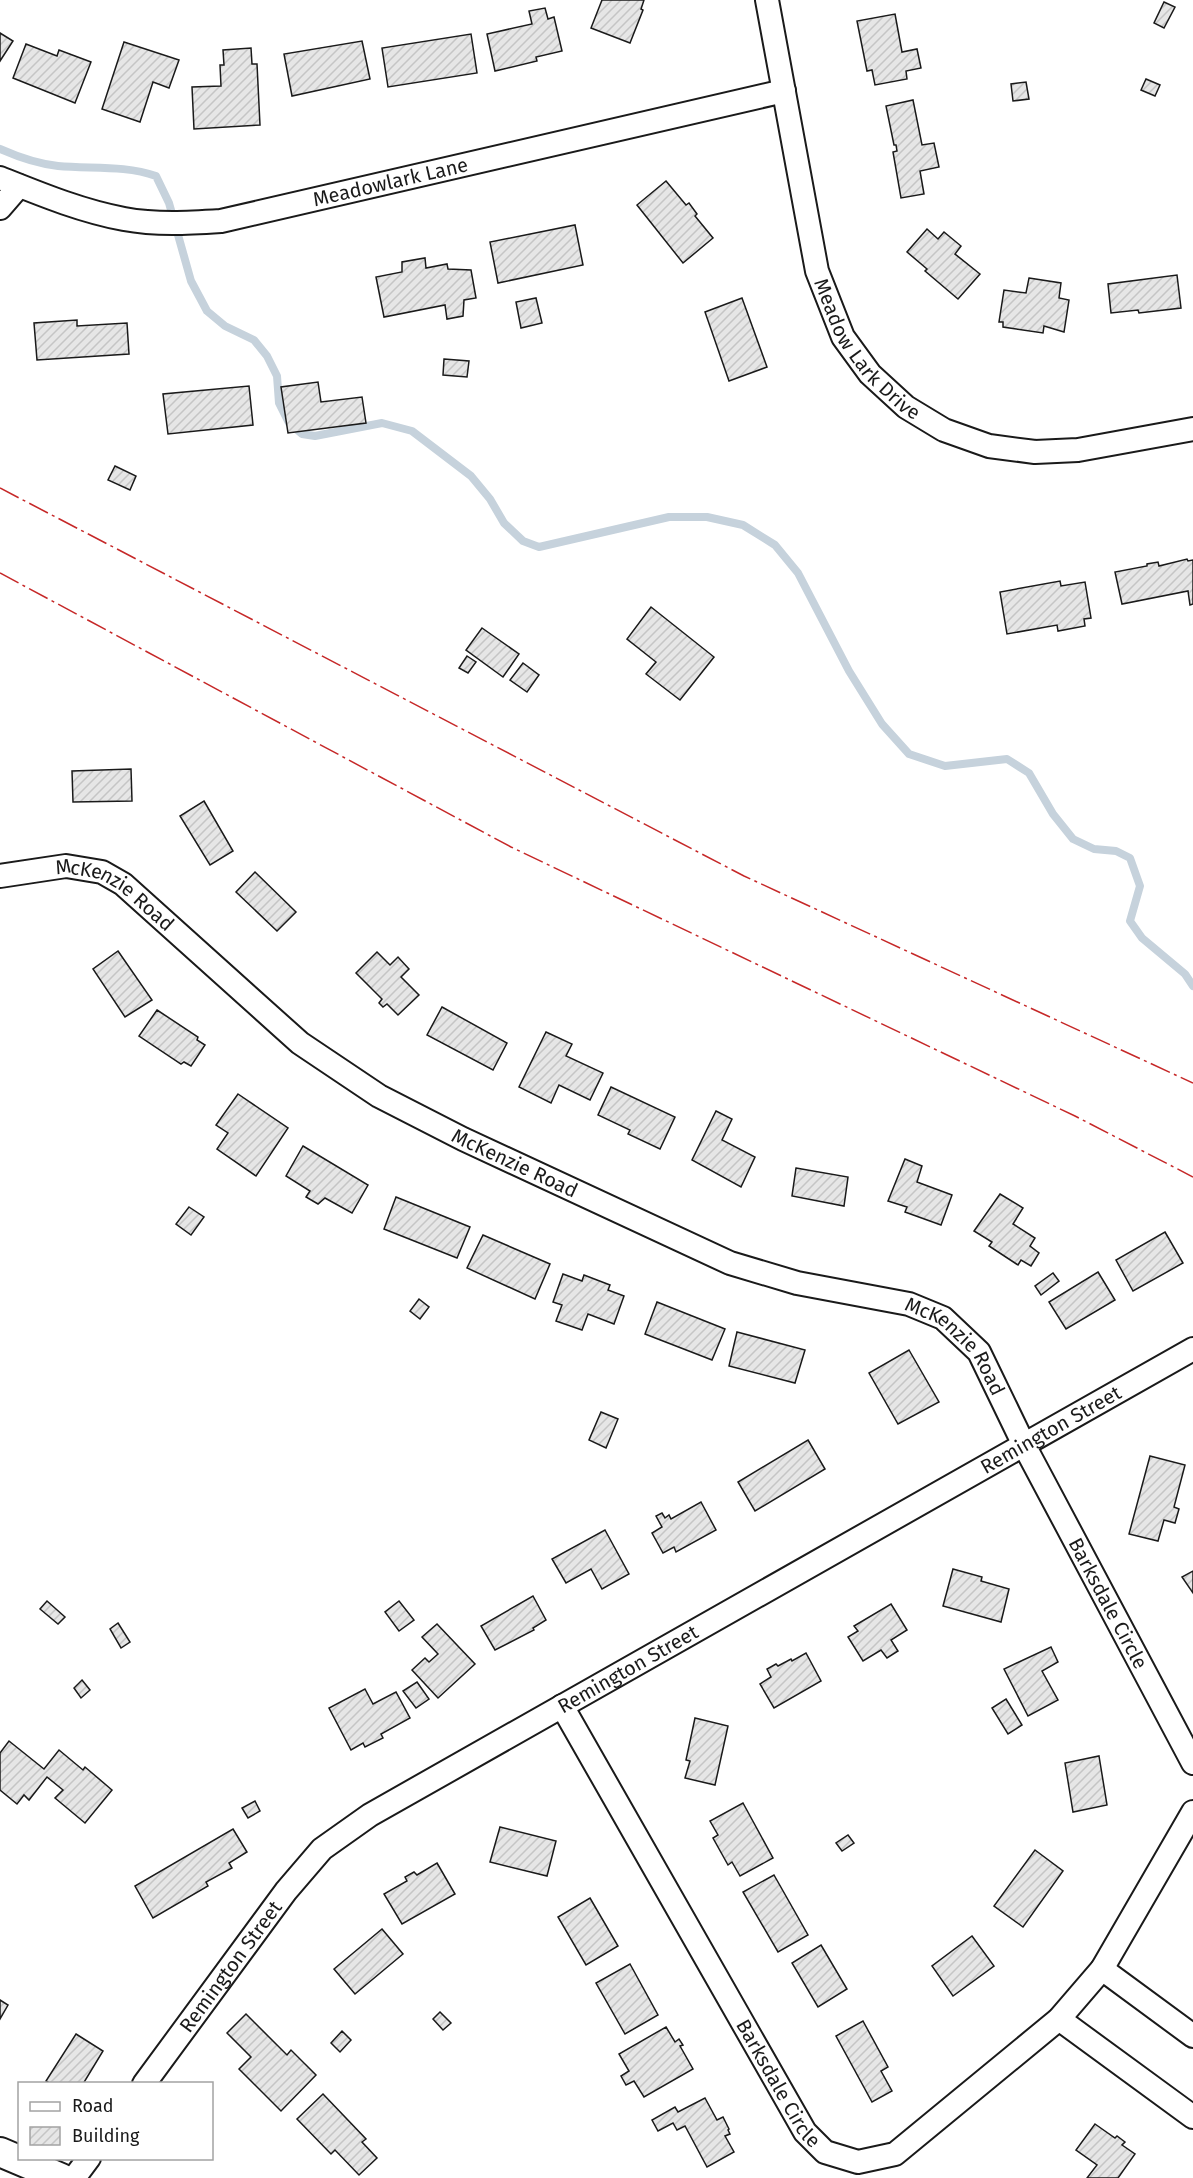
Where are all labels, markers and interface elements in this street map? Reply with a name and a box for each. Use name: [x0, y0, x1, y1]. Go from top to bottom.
street label: Meadowlark Lane: [311, 152, 470, 211]
street label: Meadow Lark Drive: [809, 275, 925, 425]
street label: McKenzie Road: [54, 853, 179, 936]
street label: McKenzie Road: [448, 1123, 582, 1203]
street label: McKenzie Road: [902, 1292, 1010, 1399]
street label: Remington Street: [976, 1380, 1126, 1479]
street label: Barksdale Circle: [1063, 1534, 1153, 1673]
street label: Remington Street: [553, 1619, 703, 1718]
street label: Remington Street: [174, 1895, 287, 2037]
street label: Barksdale Circle: [731, 2015, 826, 2153]
legend: [18, 2082, 213, 2160]
text: Road: [72, 2095, 114, 2117]
text: Building: [72, 2125, 140, 2147]

